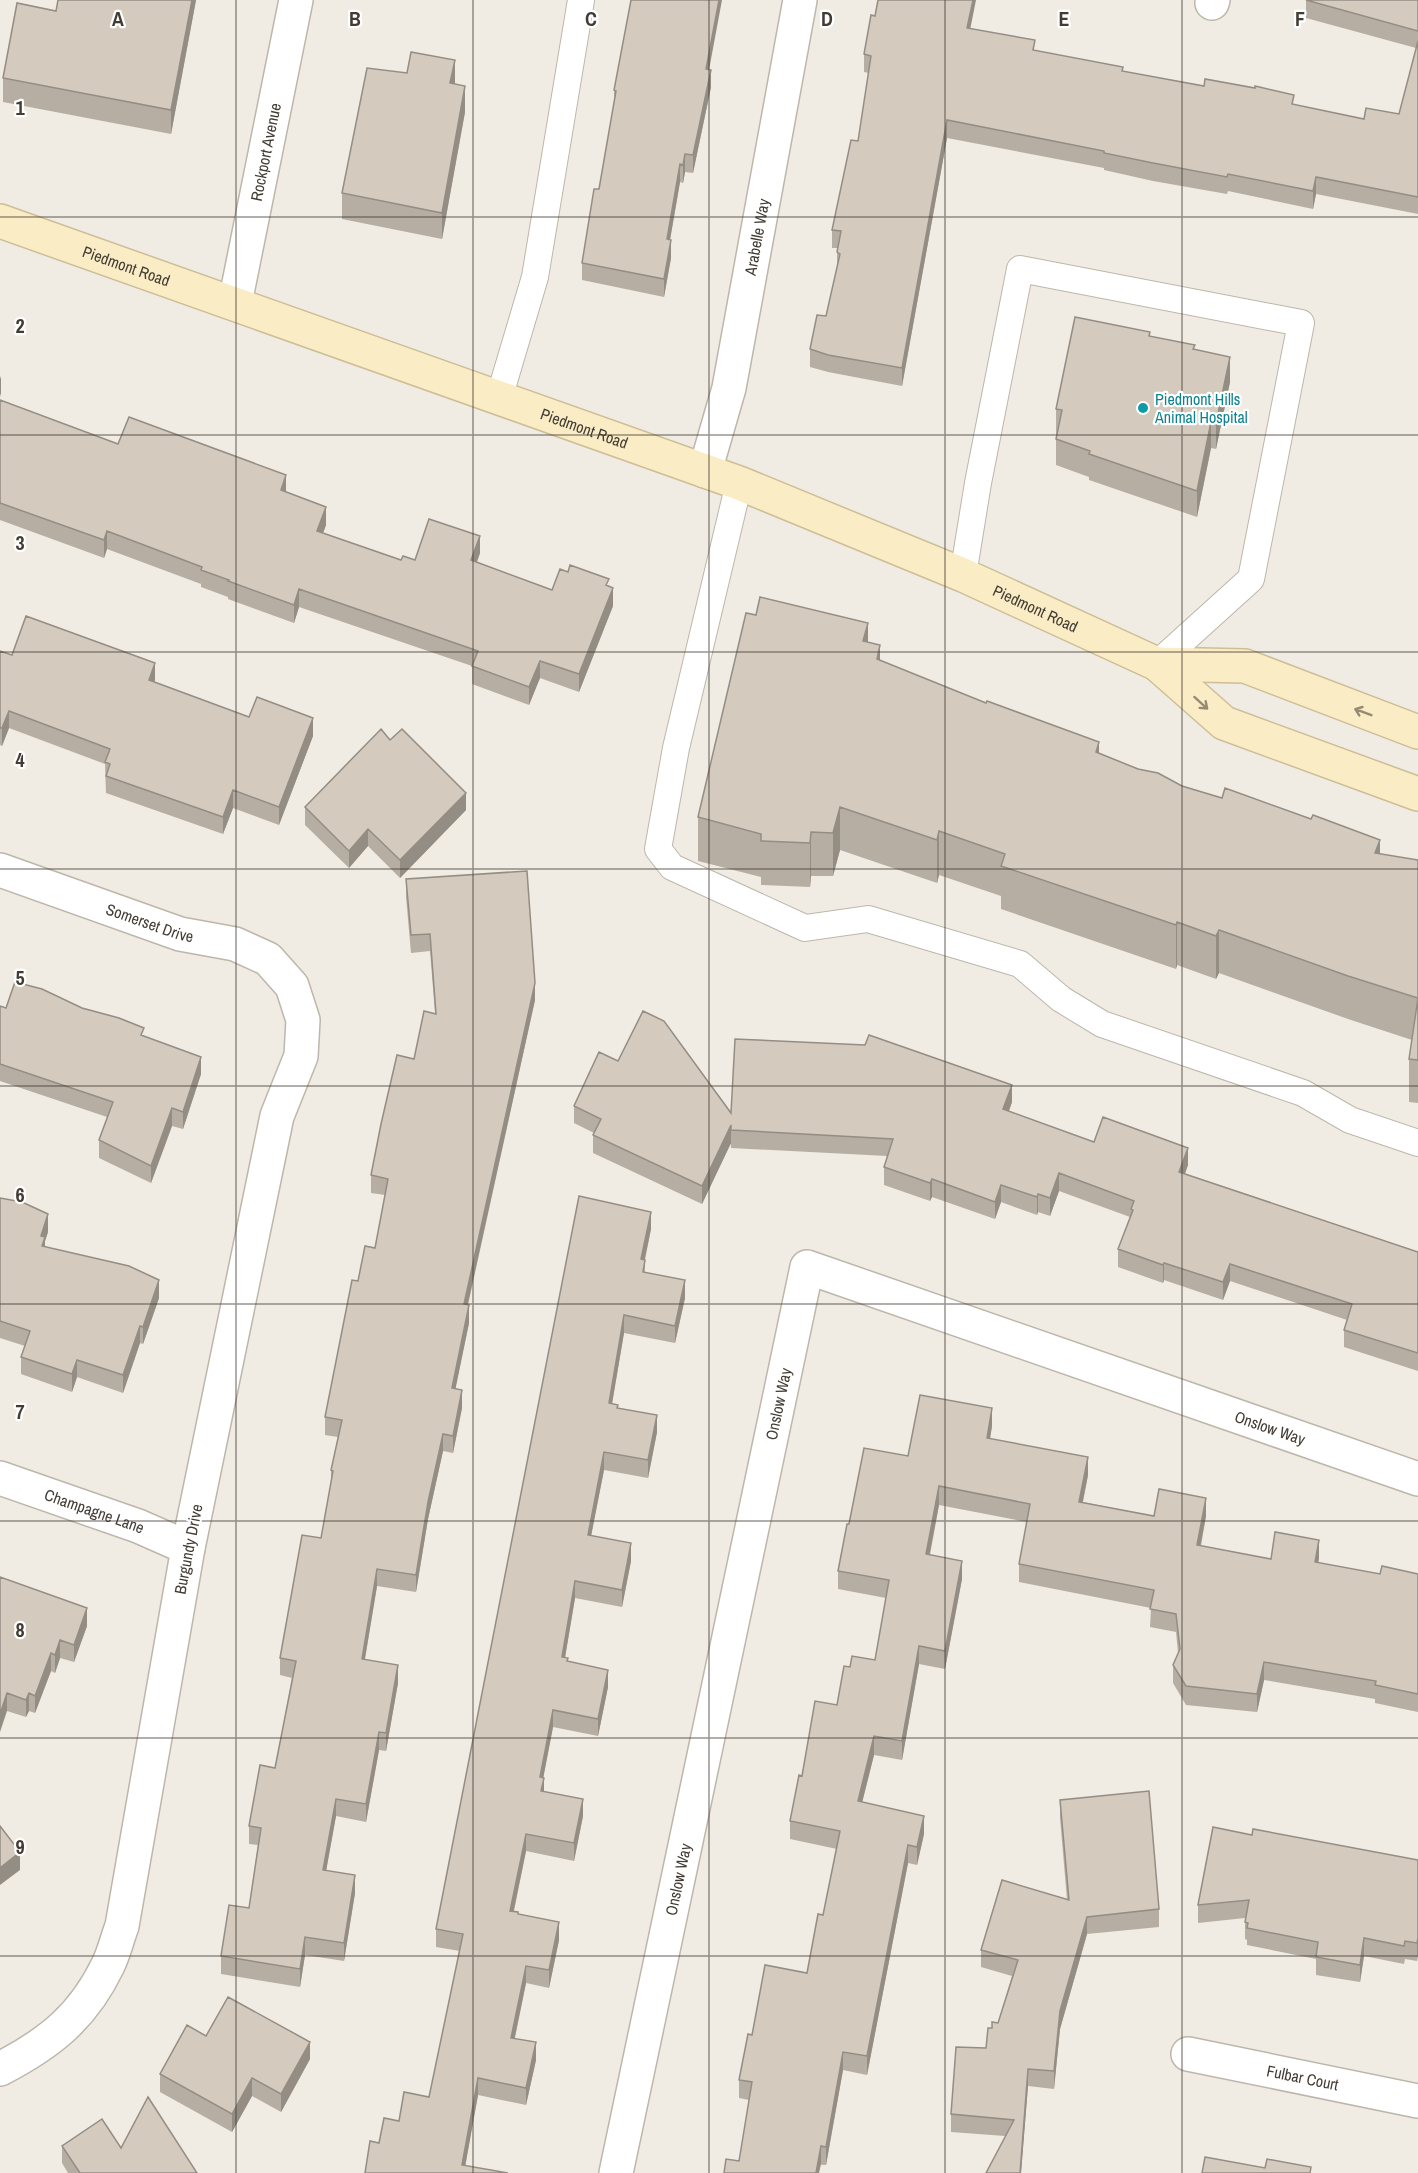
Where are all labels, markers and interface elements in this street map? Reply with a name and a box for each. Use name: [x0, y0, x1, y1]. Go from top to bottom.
text: A: [112, 5, 124, 32]
text: B: [349, 5, 361, 32]
text: C: [585, 5, 597, 32]
text: D: [821, 5, 833, 32]
text: E: [1059, 5, 1070, 32]
text: F: [1295, 5, 1305, 32]
text: 1: [15, 94, 25, 121]
street label: Rockport Avenue: [245, 101, 286, 203]
street label: Arabelle Way: [739, 196, 775, 278]
street label: Piedmont Road: [80, 240, 173, 291]
text: 2: [15, 312, 25, 339]
place label: Piedmont Hills Animal Hospital: [1154, 388, 1248, 428]
marker: Piedmont Hills Animal Hospital: [1136, 401, 1150, 415]
street label: Piedmont Road: [538, 403, 631, 454]
text: 3: [15, 529, 25, 556]
street label: Piedmont Road: [989, 579, 1082, 637]
one-way arrow: [1193, 696, 1208, 710]
one-way arrow: [1355, 705, 1373, 716]
text: 4: [15, 746, 25, 773]
street label: Somerset Drive: [103, 898, 195, 947]
text: 5: [15, 964, 25, 991]
text: 6: [15, 1181, 25, 1208]
street label: Onslow Way: [760, 1365, 797, 1442]
text: 7: [15, 1398, 25, 1425]
street label: Onslow Way: [1232, 1405, 1309, 1450]
street label: Champagne Lane: [42, 1483, 148, 1539]
street label: Burgundy Drive: [169, 1502, 207, 1596]
text: 8: [15, 1616, 25, 1643]
text: 9: [15, 1833, 25, 1860]
street label: Onslow Way: [660, 1841, 696, 1918]
street label: Fulbar Court: [1265, 2059, 1341, 2096]

